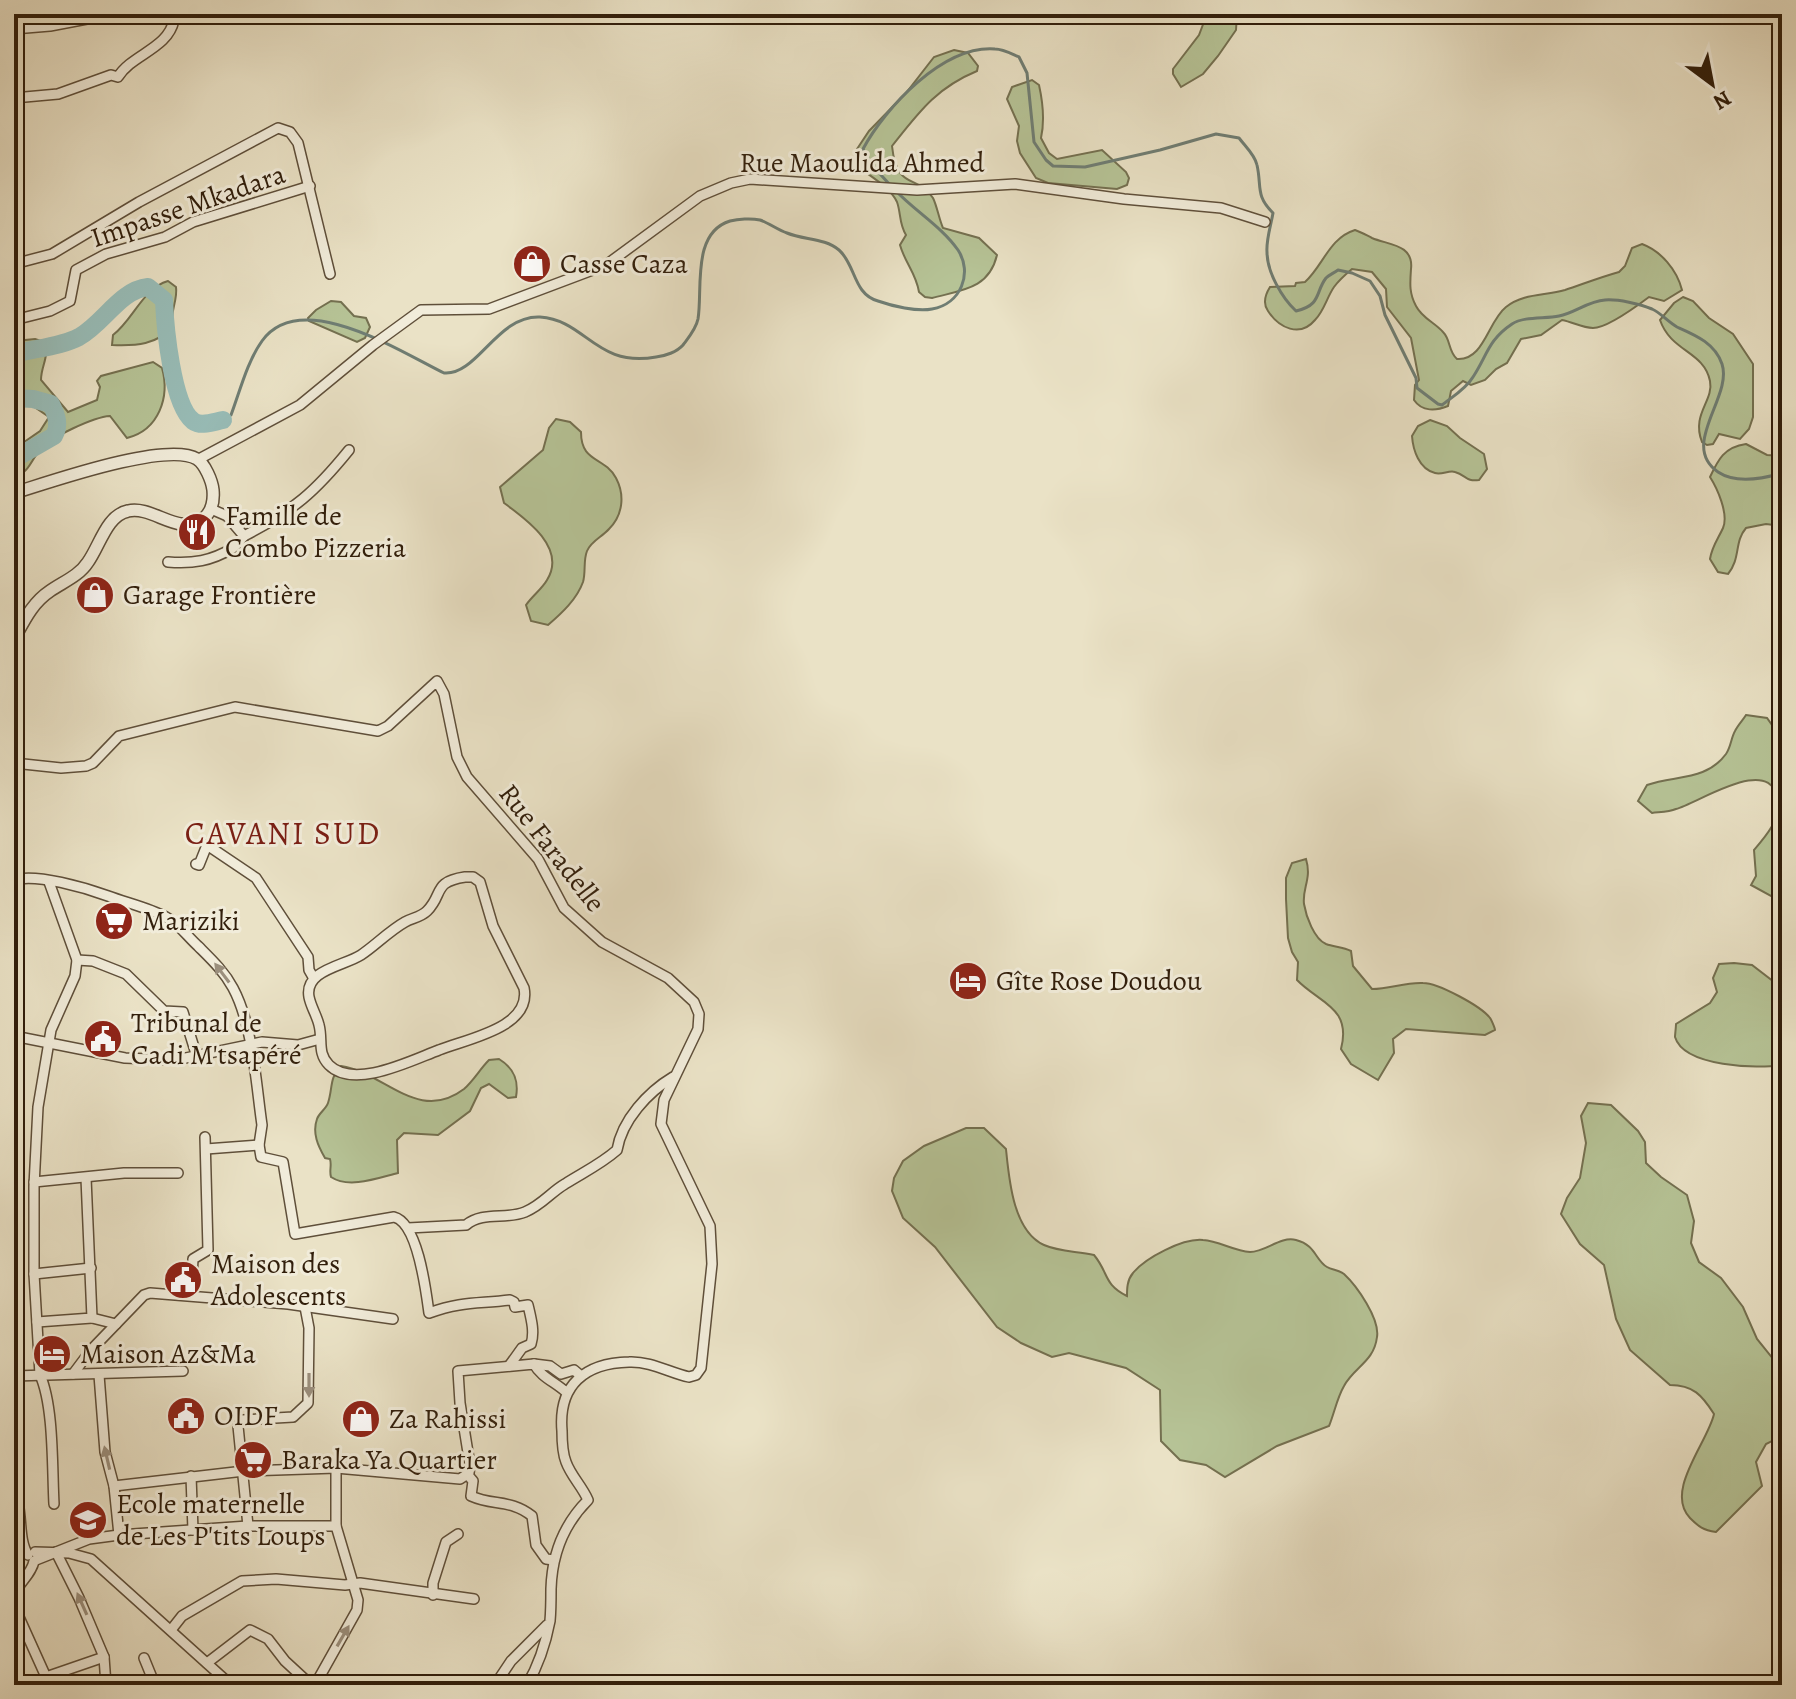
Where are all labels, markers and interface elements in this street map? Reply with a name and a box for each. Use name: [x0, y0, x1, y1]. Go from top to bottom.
north arrow: [1672, 44, 1752, 124]
text: N: [1707, 83, 1737, 117]
street label: Rue Maoulida Ahmed: [739, 144, 985, 182]
street label: Impasse Mkadara: [86, 155, 290, 257]
shop icon: Casse Caza: [511, 243, 553, 285]
place label: Casse Caza: [560, 245, 688, 283]
place label: Famille de Combo Pizzeria: [225, 497, 406, 567]
restaurant icon: Famille de Combo Pizzeria: [176, 511, 218, 553]
shop icon: Garage Frontière: [74, 574, 116, 616]
place label: Garage Frontière: [123, 576, 316, 614]
street label: Rue Faradelle: [490, 776, 614, 920]
district label: CAVANI SUD: [185, 811, 381, 855]
supermarket icon: Mariziki: [93, 900, 135, 942]
place label: Mariziki: [142, 902, 240, 940]
hotel icon: Gîte Rose Doudou: [947, 960, 989, 1002]
place label: Gîte Rose Doudou: [996, 962, 1203, 1000]
one-way arrow: [215, 963, 231, 984]
place label: Tribunal de Cadi M'tsapéré: [131, 1004, 301, 1074]
public building icon: Tribunal de Cadi M'tsapéré: [82, 1018, 124, 1060]
place label: Maison des Adolescents: [210, 1245, 346, 1315]
public building icon: Maison des Adolescents: [162, 1259, 204, 1301]
hotel icon: Maison Az&Ma: [31, 1333, 73, 1375]
place label: Maison Az&Ma: [80, 1335, 256, 1373]
one-way arrow: [303, 1373, 315, 1398]
public building icon: OIDF: [165, 1395, 207, 1437]
place label: OIDF: [214, 1397, 278, 1435]
shop icon: Za Rahissi: [340, 1398, 382, 1440]
place label: Za Rahissi: [389, 1400, 506, 1438]
supermarket icon: Baraka Ya Quartier: [232, 1439, 274, 1481]
place label: Baraka Ya Quartier: [281, 1441, 497, 1479]
one-way arrow: [100, 1446, 113, 1471]
place label: Ecole maternelle de Les P'tits Loups: [116, 1485, 326, 1555]
school or university icon: Ecole maternelle de Les P'tits Loups: [67, 1499, 109, 1541]
one-way arrow: [75, 1592, 88, 1616]
one-way arrow: [336, 1625, 350, 1647]

